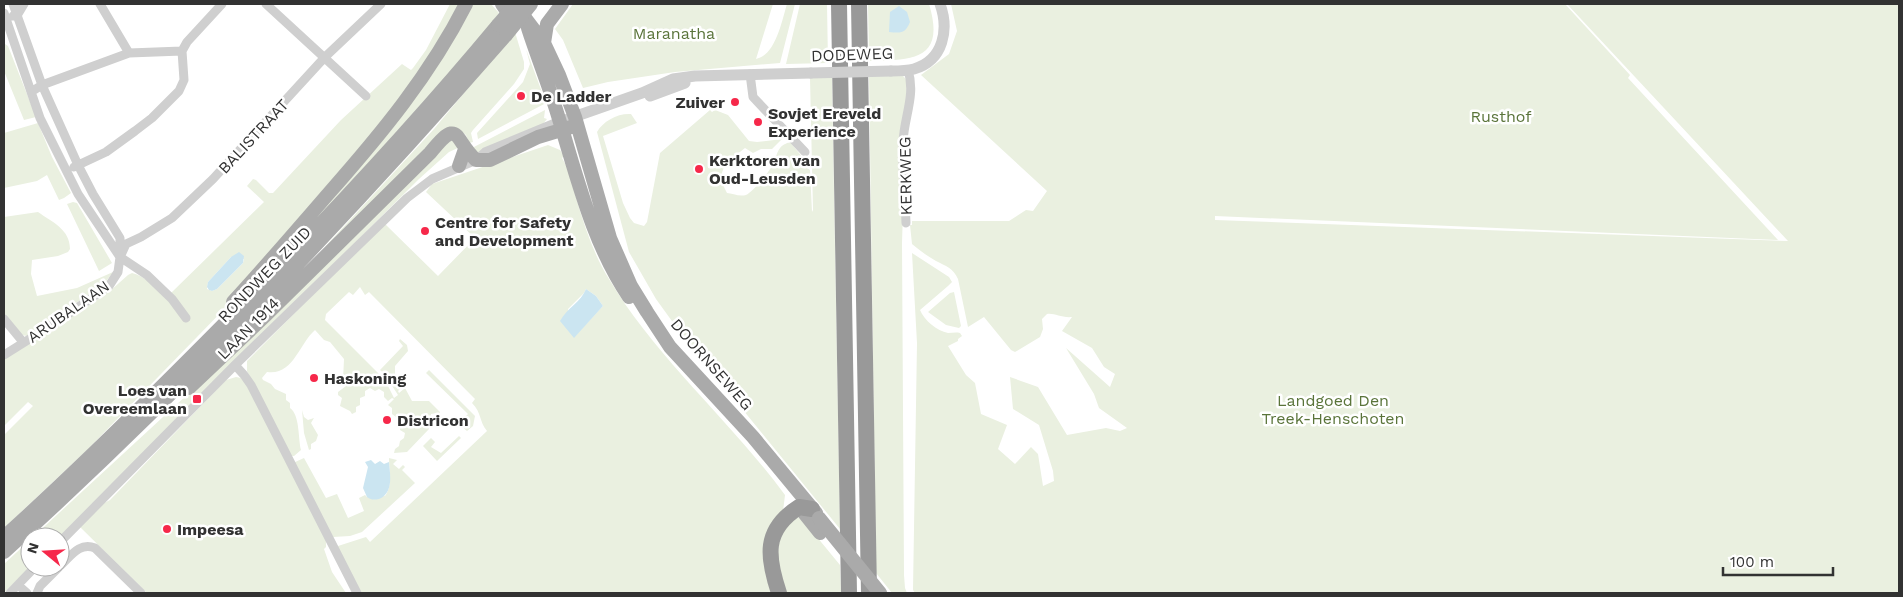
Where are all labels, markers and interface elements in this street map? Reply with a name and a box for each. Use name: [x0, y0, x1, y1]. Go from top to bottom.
park label: Maranatha: [633, 24, 715, 43]
street label: DODEWEG: [811, 44, 893, 65]
place label: De Ladder: [531, 87, 611, 106]
marker: De Ladder: [515, 90, 527, 102]
place label: Zuiver: [675, 93, 725, 112]
street label: BALISTRAAT: [214, 95, 293, 177]
marker: Zuiver: [729, 96, 741, 108]
place label: Sovjet Ereveld Experience: [768, 104, 881, 141]
park label: Rusthof: [1470, 107, 1532, 126]
marker: Sovjet Ereveld Experience: [752, 116, 764, 128]
street label: KERKWEG: [895, 136, 916, 216]
place label: Kerktoren van Oud-Leusden: [709, 151, 820, 188]
marker: Kerktoren van Oud-Leusden: [693, 163, 705, 175]
place label: Centre for Safety and Development: [435, 213, 573, 250]
street label: RONDWEG ZUID: [214, 223, 315, 326]
marker: Centre for Safety and Development: [419, 225, 431, 237]
street label: ARUBALAAN: [24, 276, 113, 347]
street label: LAAN 1914: [213, 293, 283, 363]
street label: DOORNSEWEG: [667, 315, 757, 414]
place label: Haskoning: [324, 369, 406, 388]
marker: Haskoning: [308, 372, 320, 384]
place label: Loes van Overeemlaan: [83, 381, 187, 418]
park label: Landgoed Den Treek-Henschoten: [1261, 391, 1405, 428]
marker: Loes van Overeemlaan: [191, 393, 203, 405]
place label: Districon: [397, 411, 469, 430]
marker: Districon: [381, 414, 393, 426]
place label: Impeesa: [177, 520, 244, 539]
marker: Impeesa: [161, 523, 173, 535]
north arrow: [20, 527, 70, 577]
text: N: [23, 541, 42, 555]
scale bar: [1723, 544, 1833, 576]
text: 100 m: [1730, 553, 1774, 571]

